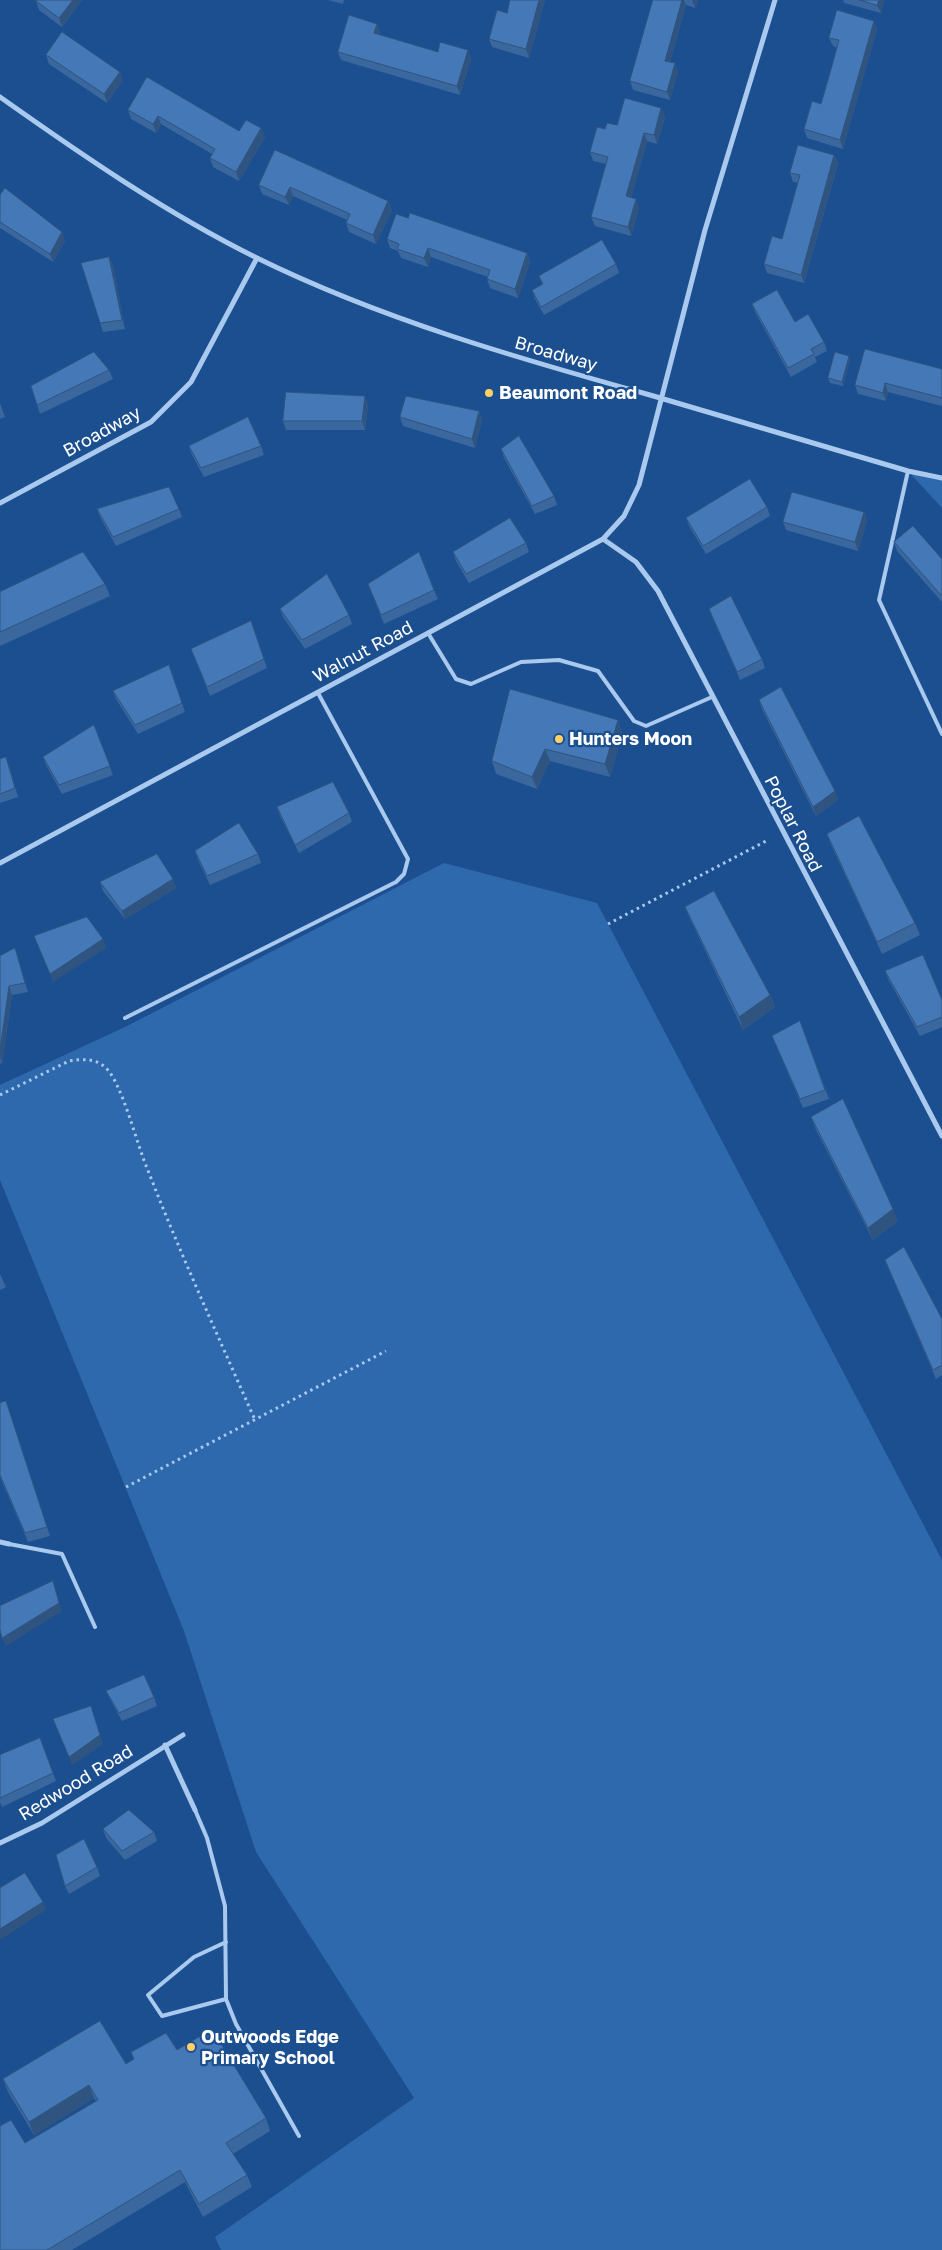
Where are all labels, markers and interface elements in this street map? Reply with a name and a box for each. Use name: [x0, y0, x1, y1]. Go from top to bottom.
street label: Broadway: [512, 332, 600, 376]
place label: Beaumont Road: [499, 382, 637, 404]
marker: Beaumont Road: [483, 387, 495, 399]
street label: Broadway: [60, 402, 144, 462]
street label: Walnut Road: [309, 617, 417, 687]
place label: Hunters Moon: [569, 728, 692, 750]
marker: Hunters Moon: [553, 733, 565, 745]
street label: Poplar Road: [760, 772, 826, 876]
street label: Redwood Road: [15, 1740, 137, 1826]
place label: Outwoods Edge Primary School: [201, 2026, 339, 2068]
marker: Outwoods Edge Primary School: [185, 2041, 197, 2053]

